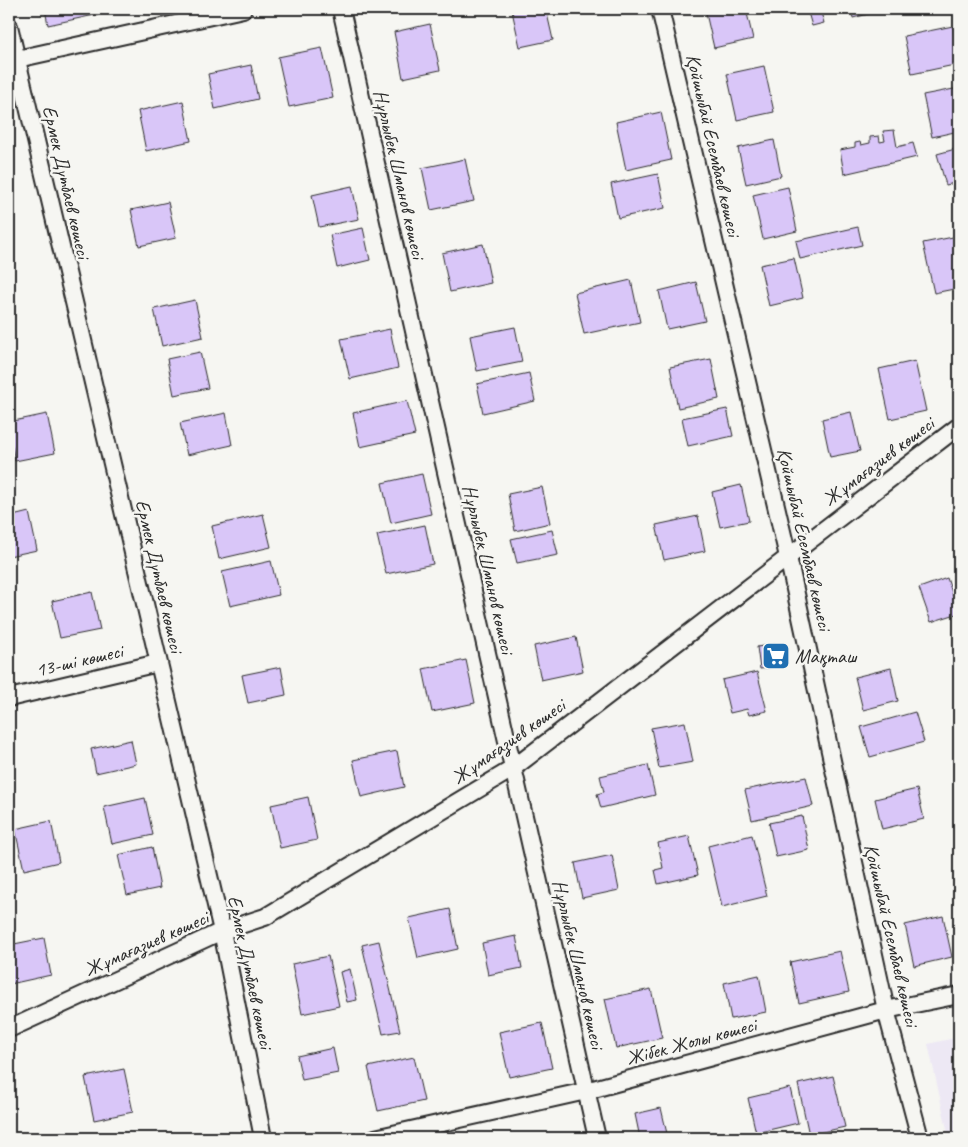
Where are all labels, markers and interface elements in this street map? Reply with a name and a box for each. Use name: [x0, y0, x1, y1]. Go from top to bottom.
street label: Қойшыбай Есембаев көшесі: [680, 51, 747, 241]
street label: Нұрлыбек Шманов көшесі: [368, 87, 432, 263]
street label: Ермек Дүтбаев көшесi: [37, 103, 97, 263]
street label: Жұмағазиев көшесі: [818, 410, 941, 512]
street label: Қойшыбай Есембаев көшесі: [771, 445, 838, 635]
street label: Нұрлыбек Шманов көшесі: [457, 482, 521, 658]
street label: Ермек Дүтбаев көшесi: [130, 497, 190, 657]
street label: 13-ші көшесi: [33, 638, 127, 683]
supermarket icon: Мақташ: [761, 641, 791, 671]
place label: Мақташ: [795, 644, 858, 669]
street label: Жұмағазиев көшесі: [446, 692, 573, 791]
street label: Қойшыбай Есембаев көшесі: [858, 841, 925, 1031]
street label: Нұрлыбек Шманов көшесі: [547, 877, 611, 1053]
street label: Ермек Дүтбаев көшесi: [222, 893, 279, 1053]
street label: Жұмағазиев көшесі: [80, 904, 215, 983]
street label: Жібек Жолы көшесі: [623, 1012, 761, 1071]

